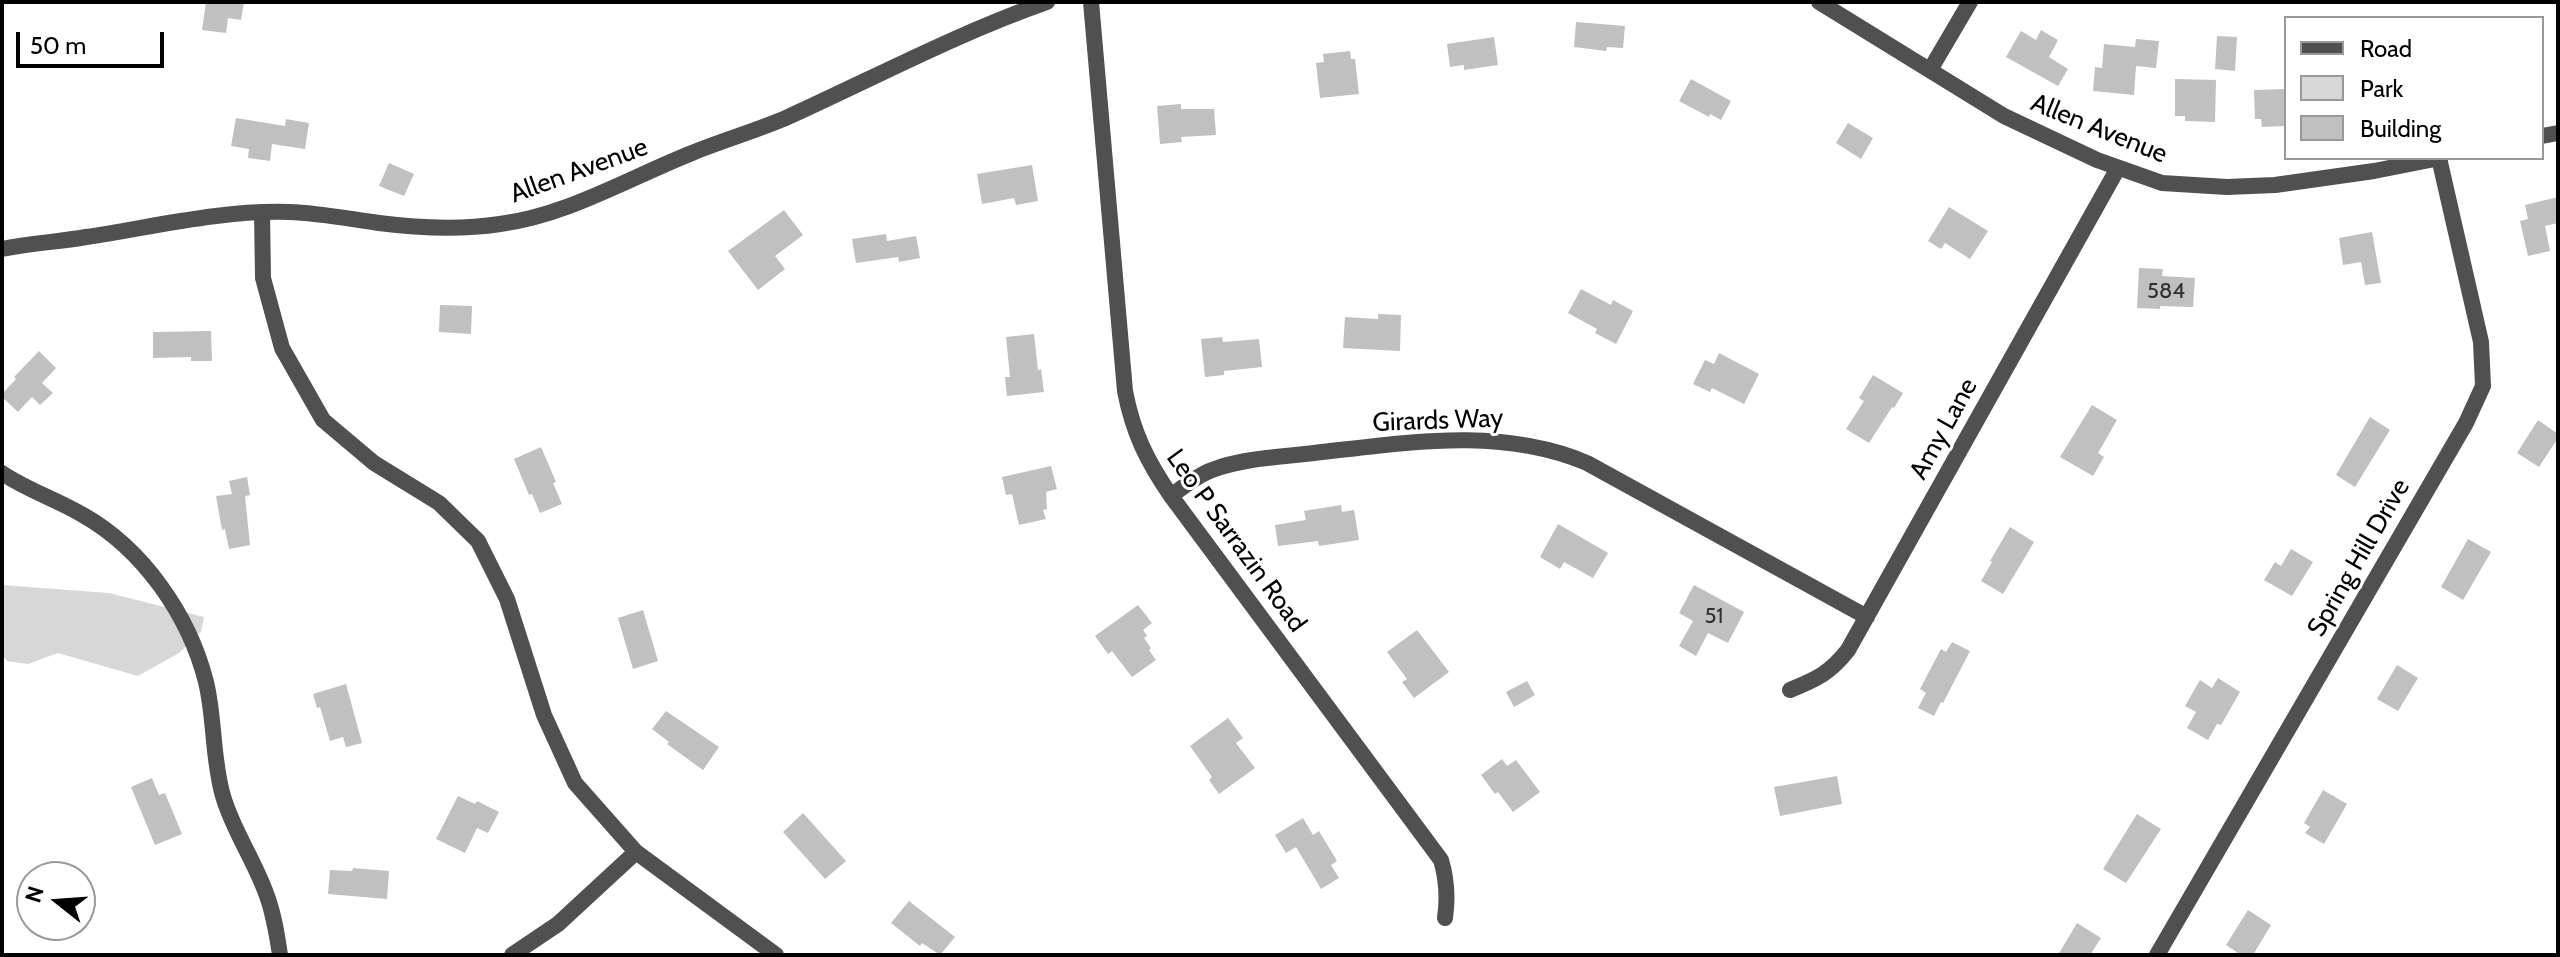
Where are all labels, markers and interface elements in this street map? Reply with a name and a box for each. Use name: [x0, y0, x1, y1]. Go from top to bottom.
scale bar: [20, 16, 168, 66]
legend: [2284, 16, 2544, 160]
text: 50 m: [30, 31, 86, 60]
text: Road: [2360, 34, 2412, 63]
text: Park: [2360, 74, 2403, 103]
street label: Allen Avenue: [2026, 88, 2172, 170]
text: Building: [2360, 114, 2441, 143]
street label: Allen Avenue: [506, 132, 652, 210]
house number: 584: [2147, 279, 2185, 305]
street label: Amy Lane: [1904, 373, 1984, 485]
street label: Girards Way: [1372, 403, 1504, 439]
street label: Leo P Sarrazin Road: [1159, 444, 1313, 638]
street label: Spring Hill Drive: [2301, 474, 2417, 642]
house number: 51: [1704, 604, 1724, 630]
north arrow: [16, 861, 96, 941]
text: N: [19, 883, 50, 906]

